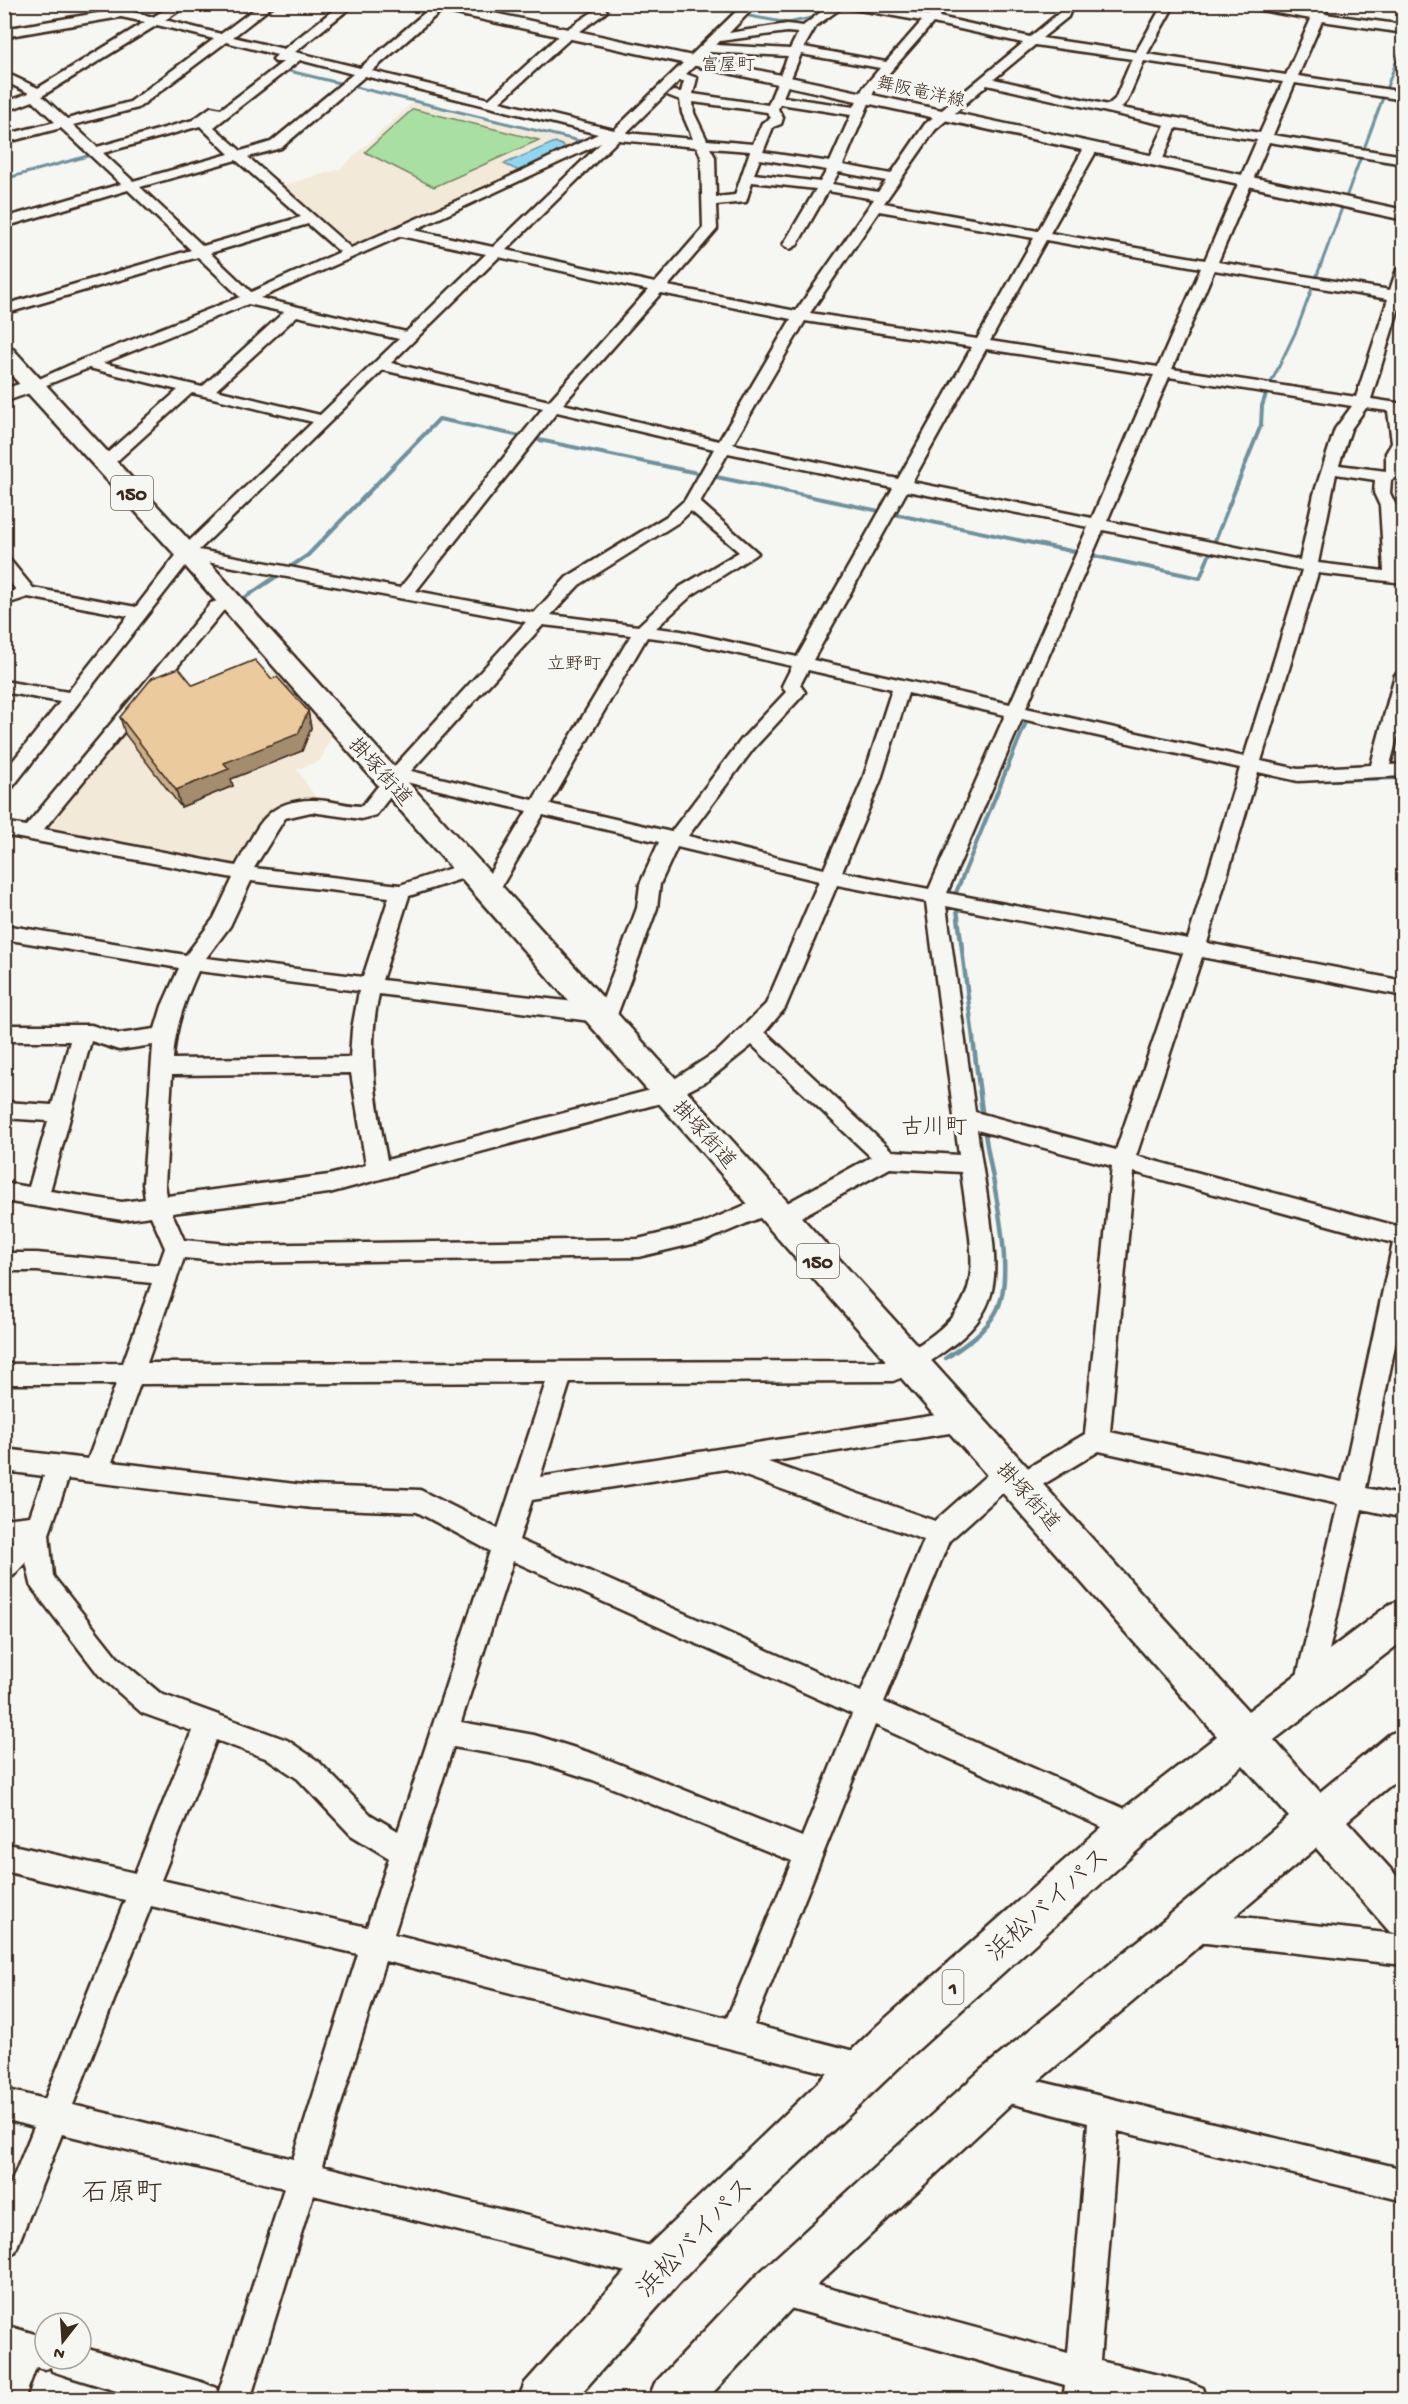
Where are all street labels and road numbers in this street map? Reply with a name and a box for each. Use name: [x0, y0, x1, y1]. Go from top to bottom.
street label: 舞阪竜洋線: [874, 73, 967, 113]
road number: 150: [111, 476, 153, 510]
street label: 掛塚街道: [341, 733, 417, 813]
street label: 掛塚街道: [665, 1096, 741, 1176]
road number: 150: [797, 1244, 839, 1278]
street label: 掛塚街道: [989, 1458, 1065, 1538]
street label: 浜松バイパス: [981, 1842, 1118, 1970]
road number: 1: [942, 1970, 964, 2004]
street label: 浜松バイパス: [631, 2172, 762, 2306]

